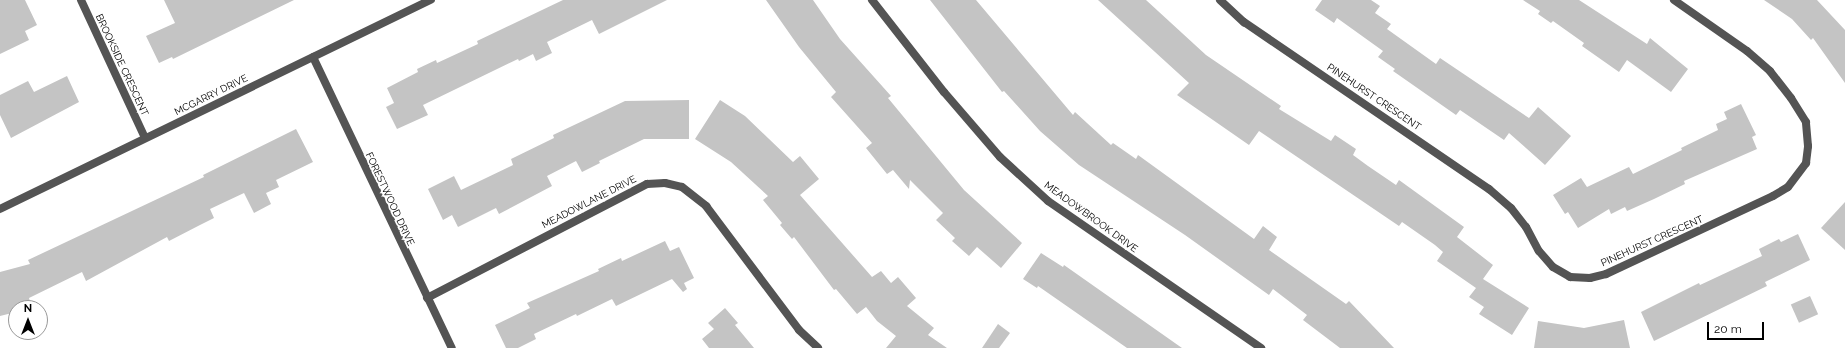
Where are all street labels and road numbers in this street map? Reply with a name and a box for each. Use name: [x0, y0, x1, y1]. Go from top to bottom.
street label: BROOKSIDE CRESCENT: [93, 12, 151, 118]
street label: PINEHURST CRESCENT: [1325, 61, 1423, 133]
street label: MCGARRY DRIVE: [172, 72, 250, 118]
street label: FORESTWOOD DRIVE: [363, 150, 417, 248]
street label: MEADOWLANE DRIVE: [540, 173, 638, 231]
street label: MEADOWBROOK DRIVE: [1042, 179, 1140, 255]
street label: PINEHURST CRESCENT: [1599, 213, 1705, 269]

